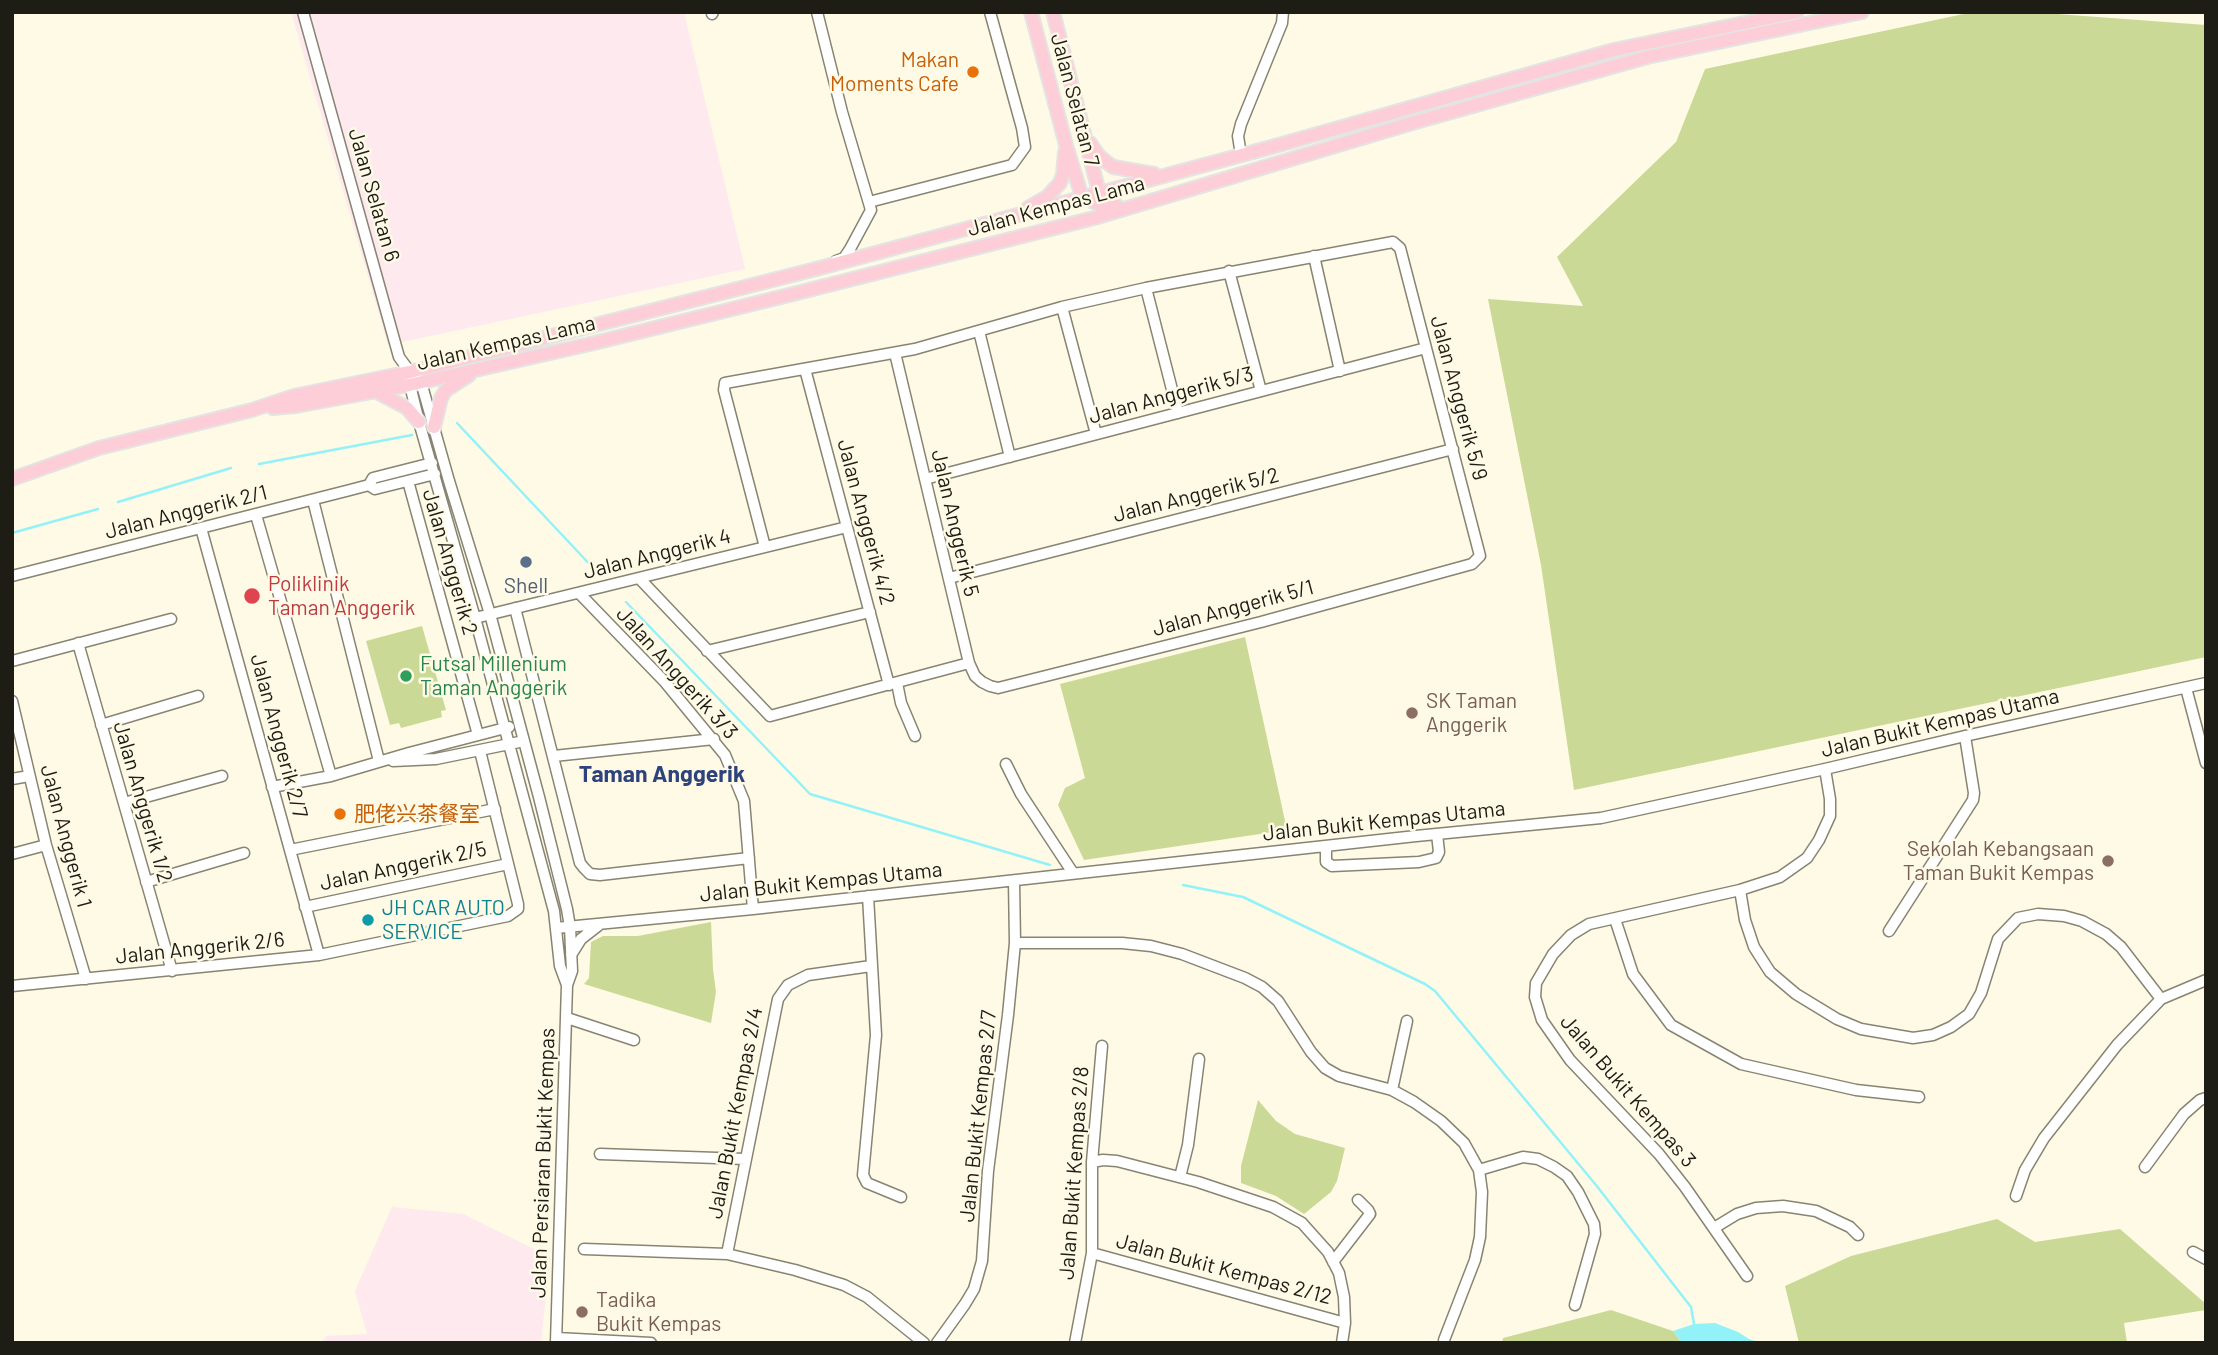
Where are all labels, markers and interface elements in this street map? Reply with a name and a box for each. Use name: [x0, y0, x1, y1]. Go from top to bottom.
street label: Jalan Selatan 7: [1045, 31, 1105, 169]
place label: Makan Moments Cafe: [830, 47, 959, 97]
marker: Makan Moments Cafe: [965, 64, 981, 80]
street label: Jalan Selatan 6: [343, 125, 405, 265]
street label: Jalan Kempas Lama: [965, 170, 1147, 242]
street label: Jalan Kempas Lama: [414, 310, 598, 376]
street label: Jalan Anggerik 5/9: [1425, 313, 1493, 483]
street label: Jalan Anggerik 5/3: [1086, 361, 1256, 429]
street label: Jalan Anggerik 4/2: [832, 436, 900, 608]
street label: Jalan Anggerik 5: [926, 447, 984, 599]
street label: Jalan Anggerik 5/2: [1111, 462, 1281, 528]
street label: Jalan Anggerik 2/1: [102, 480, 270, 544]
street label: Jalan Anggerik 2: [417, 486, 483, 638]
street label: Jalan Anggerik 4: [581, 524, 733, 584]
marker: Shell: [518, 554, 534, 570]
place label: Poliklinik Taman Anggerik: [268, 571, 415, 621]
place label: Shell: [504, 573, 548, 599]
street label: Jalan Anggerik 5/1: [1150, 574, 1316, 642]
marker: Poliklinik Taman Anggerik: [242, 586, 262, 606]
street label: Jalan Anggerik 3/3: [611, 602, 743, 744]
street label: Jalan Anggerik 2/7: [245, 651, 313, 821]
place label: Futsal Millenium Taman Anggerik: [420, 651, 567, 701]
marker: Futsal Millenium Taman Anggerik: [398, 668, 414, 684]
street label: Jalan Bukit Kempas Utama: [1819, 683, 2061, 763]
place label: SK Taman Anggerik: [1426, 688, 1517, 738]
marker: SK Taman Anggerik: [1404, 705, 1420, 721]
street label: Jalan Anggerik 1/2: [108, 719, 178, 885]
district label: Taman Anggerik: [579, 760, 745, 788]
street label: Jalan Anggerik 1: [35, 762, 97, 910]
street label: Jalan Bukit Kempas Utama: [1262, 796, 1506, 846]
place label: 肥佬兴茶餐室: [354, 801, 480, 827]
marker: 肥佬兴茶餐室: [332, 806, 348, 822]
street label: Jalan Anggerik 2/5: [317, 836, 489, 896]
place label: Sekolah Kebangsaan Taman Bukit Kempas: [1903, 836, 2094, 886]
marker: Sekolah Kebangsaan Taman Bukit Kempas: [2100, 853, 2116, 869]
street label: Jalan Bukit Kempas Utama: [699, 857, 943, 907]
place label: JH CAR AUTO SERVICE: [382, 895, 505, 945]
marker: JH CAR AUTO SERVICE: [360, 912, 376, 928]
street label: Jalan Anggerik 2/6: [114, 927, 286, 969]
street label: Jalan Bukit Kempas 2/4: [702, 1005, 768, 1221]
street label: Jalan Bukit Kempas 2/7: [954, 1009, 1002, 1223]
street label: Jalan Bukit Kempas 3: [1555, 1009, 1701, 1173]
street label: Jalan Persiaran Bukit Kempas: [526, 1028, 560, 1298]
street label: Jalan Bukit Kempas 2/8: [1054, 1065, 1094, 1281]
street label: Jalan Bukit Kempas 2/12: [1114, 1228, 1334, 1310]
place label: Tadika Bukit Kempas: [596, 1287, 721, 1337]
marker: Tadika Bukit Kempas: [574, 1304, 590, 1320]

